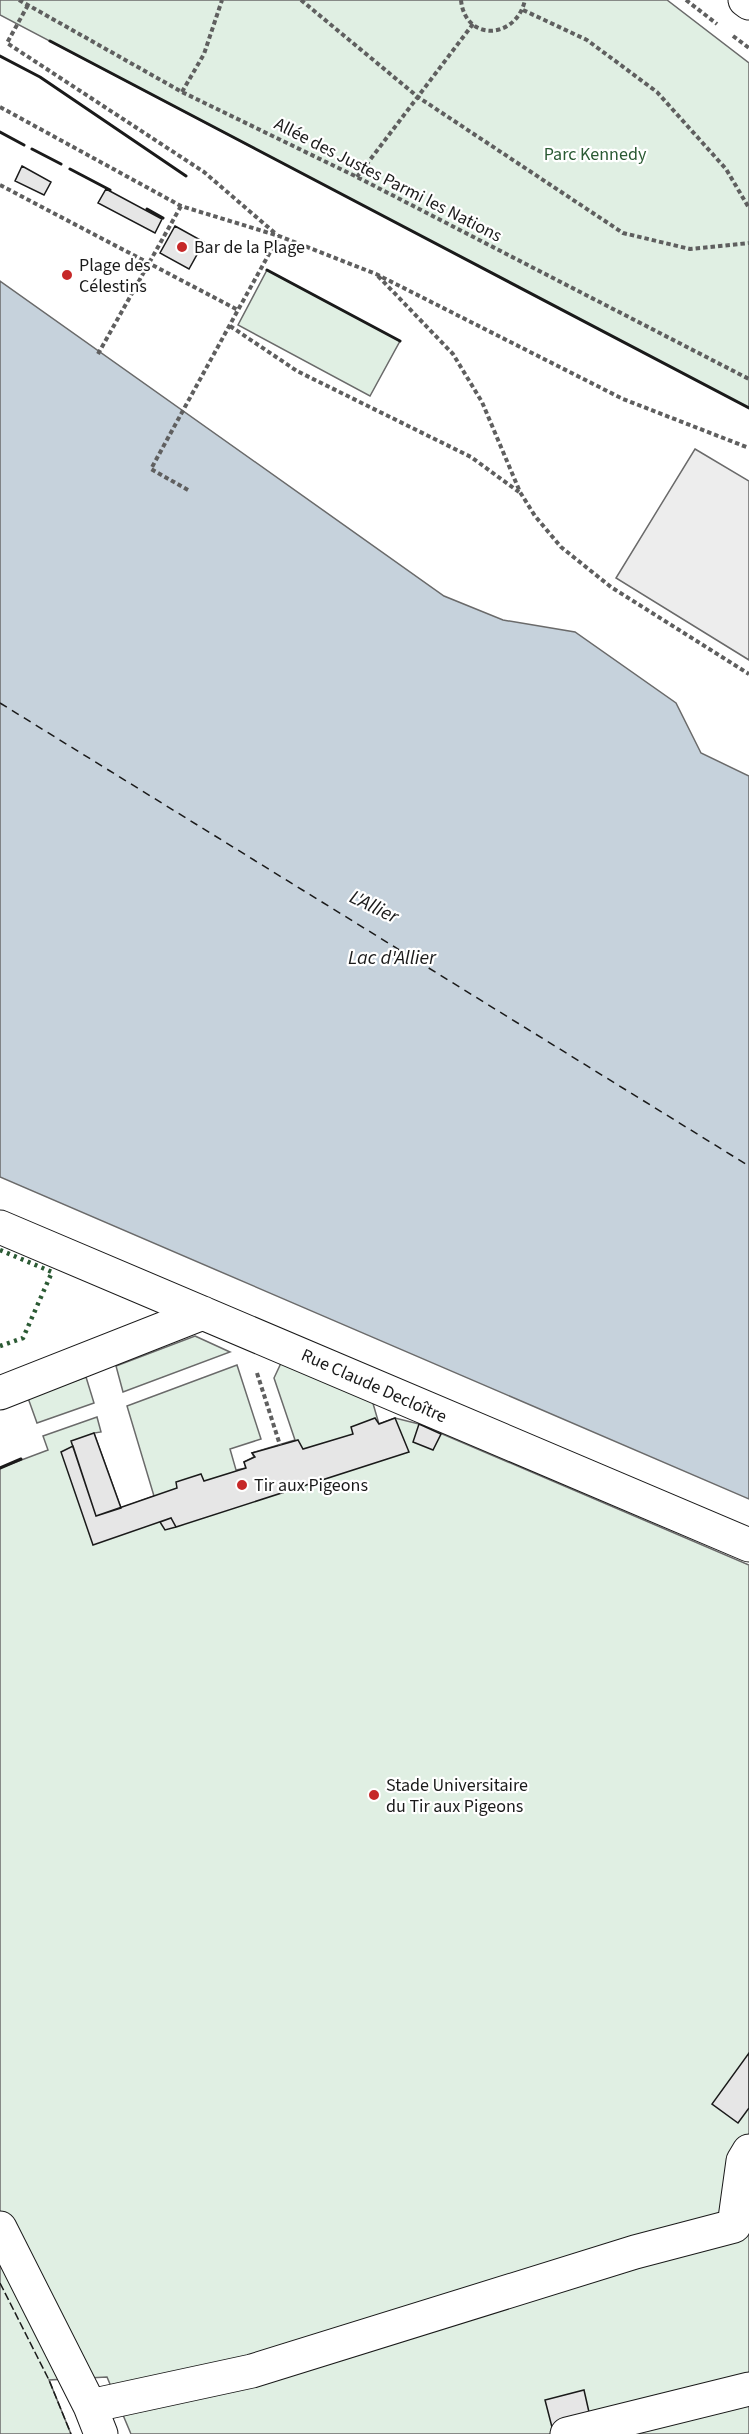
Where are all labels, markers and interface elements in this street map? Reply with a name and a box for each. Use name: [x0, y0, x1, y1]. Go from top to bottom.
street label: Allée des Justes Parmi les Nations: [270, 112, 506, 248]
park label: Parc Kennedy: [544, 142, 647, 167]
place label: Bar de la Plage: [194, 235, 305, 260]
marker: Bar de la Plage: [175, 240, 189, 254]
place label: Plage des Célestins: [79, 253, 151, 299]
marker: Plage des Célestins: [60, 268, 74, 282]
water label: L'Allier: [345, 883, 404, 931]
water label: Lac d'Allier: [348, 944, 437, 972]
street label: Rue Claude Decloître: [297, 1343, 451, 1429]
place label: Tir aux Pigeons: [254, 1473, 368, 1498]
marker: Tir aux Pigeons: [235, 1478, 249, 1492]
place label: Stade Universitaire du Tir aux Pigeons: [386, 1773, 528, 1819]
marker: Stade Universitaire du Tir aux Pigeons: [367, 1788, 381, 1802]

